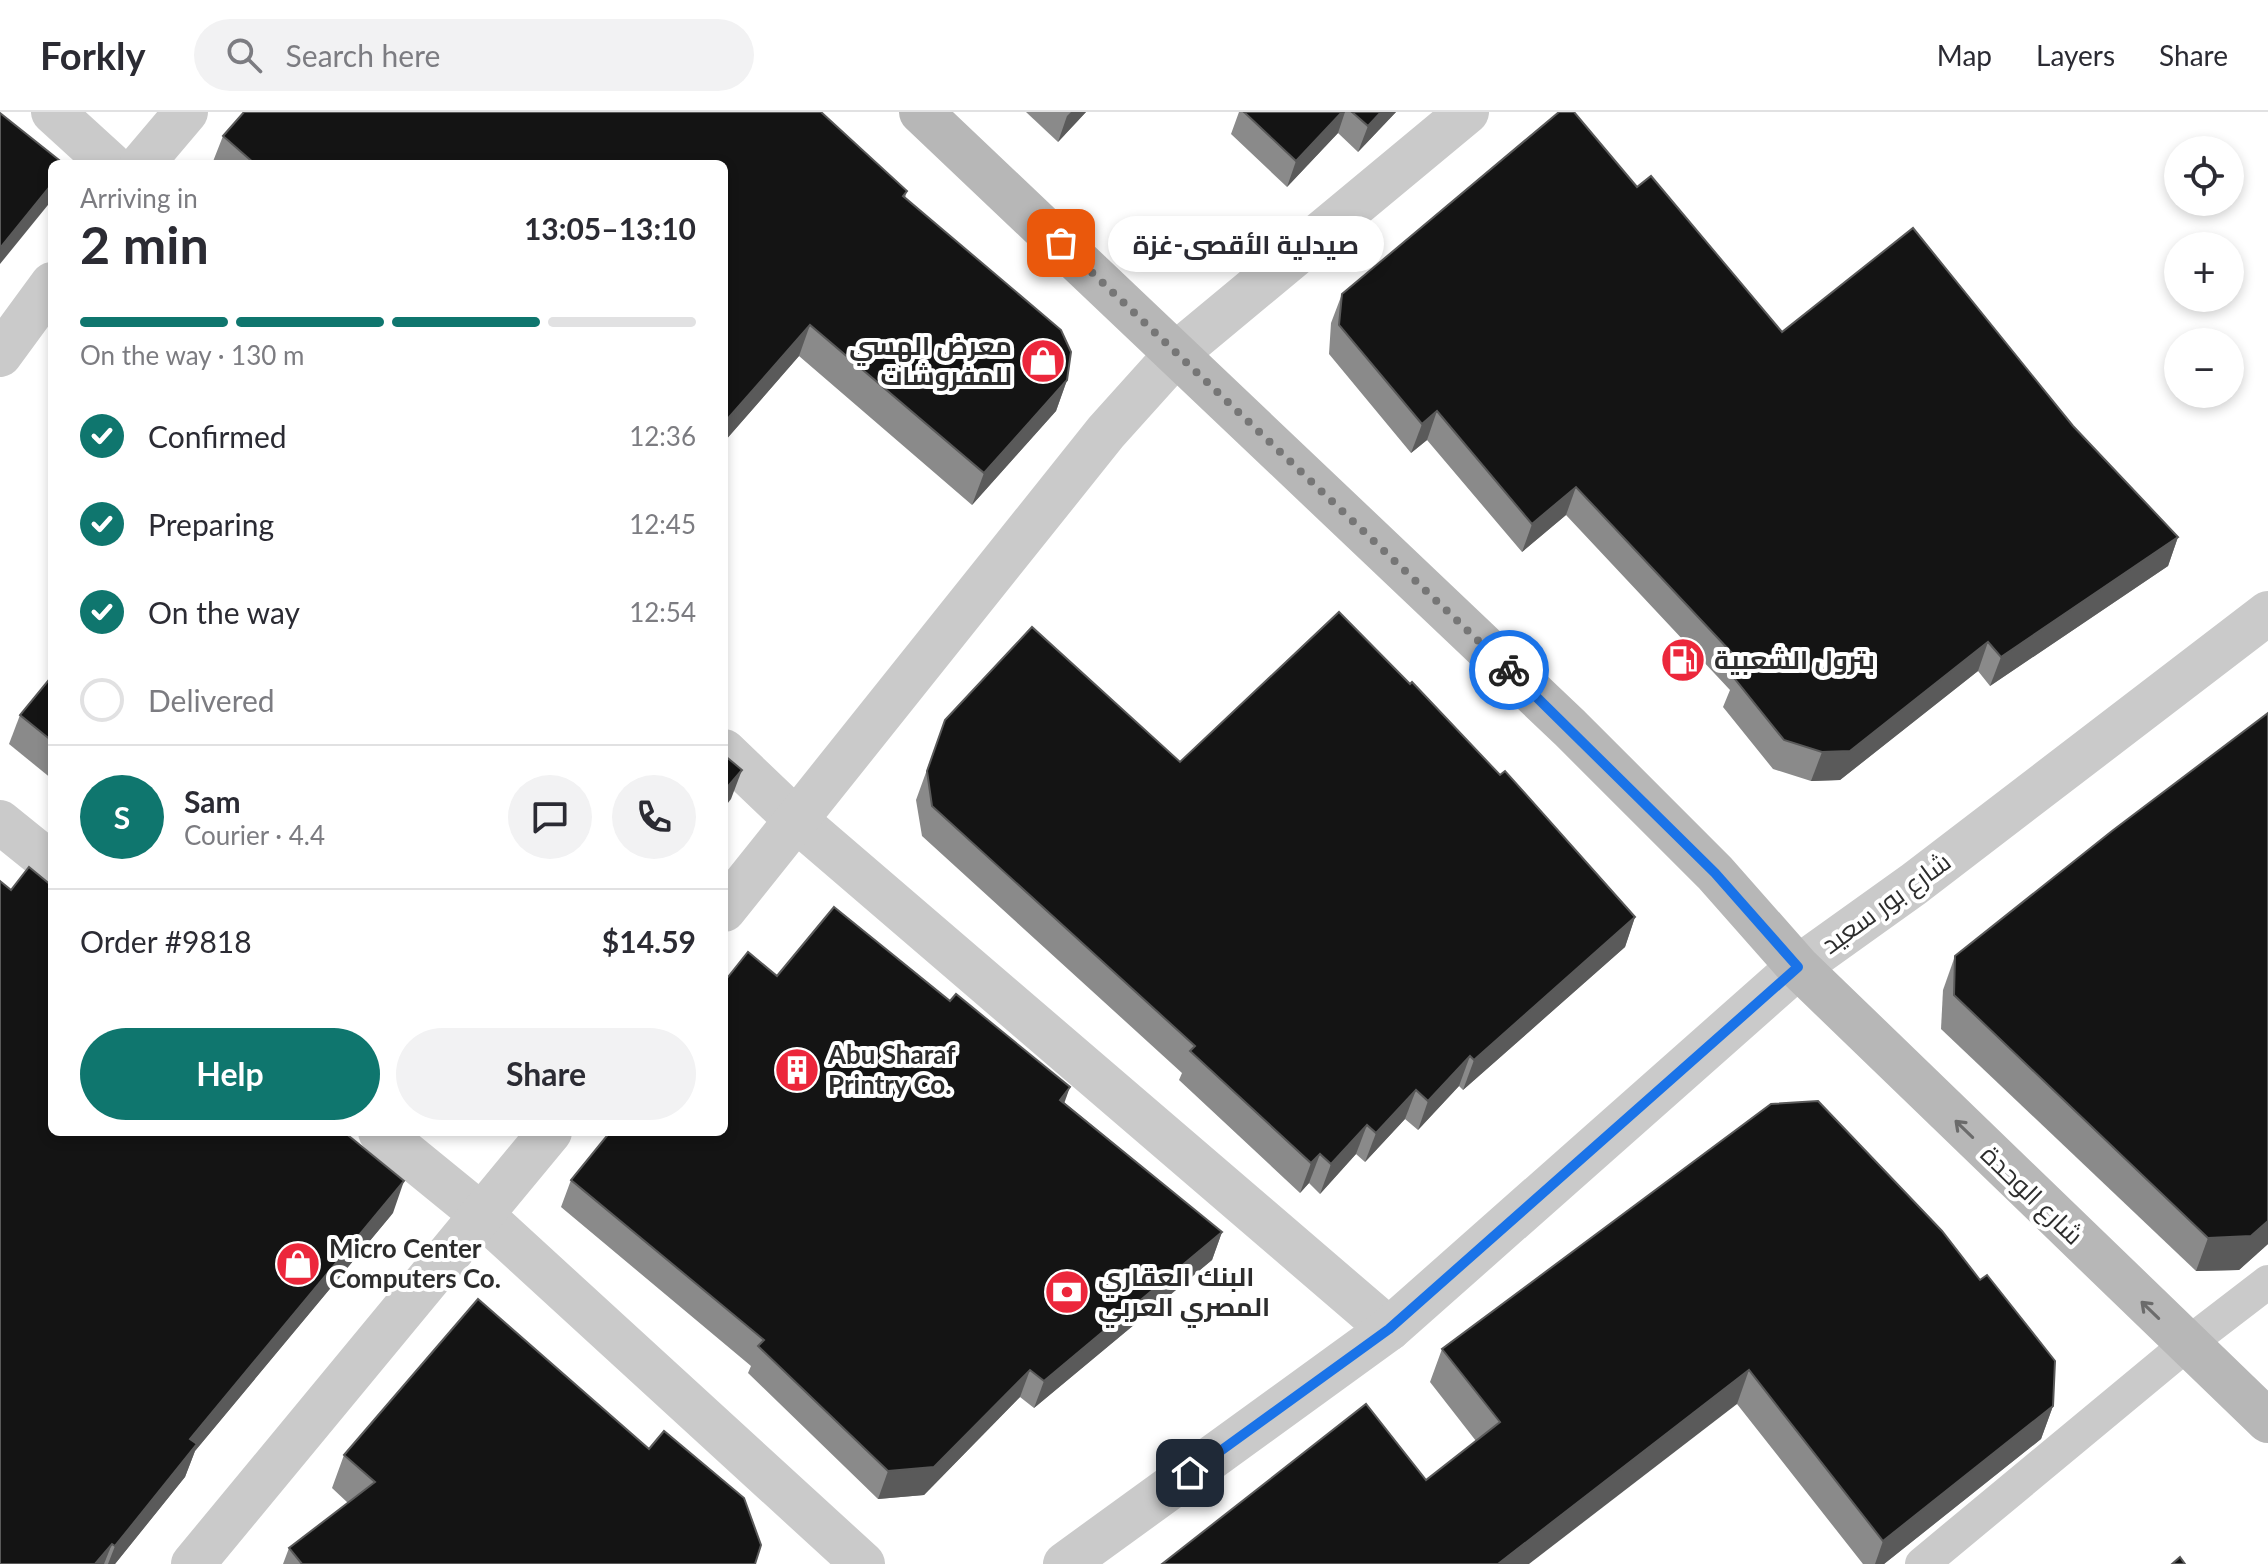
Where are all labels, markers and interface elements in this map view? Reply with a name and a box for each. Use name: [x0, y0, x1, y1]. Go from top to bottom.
search box: [194, 19, 754, 91]
text: Forkly: [40, 32, 146, 78]
icon: search: [222, 33, 266, 77]
text: Search here: [286, 37, 440, 73]
text: Map: [1937, 38, 1992, 72]
text: Layers: [2036, 38, 2115, 72]
text: Share: [2159, 38, 2228, 72]
map controls: [2164, 136, 2244, 408]
button: locate: [2164, 136, 2244, 216]
text: Arriving in: [80, 182, 198, 214]
pin: [1027, 209, 1095, 277]
text: 13:05–13:10: [524, 210, 696, 246]
text: 2 min: [80, 213, 209, 275]
callout: صيدلية الأقصى-غزة: [1109, 215, 1385, 271]
icon: bag: [1039, 221, 1083, 265]
text: صيدلية الأقصى-غزة: [1133, 228, 1359, 260]
button: +: [2164, 232, 2244, 312]
button: −: [2164, 328, 2244, 408]
place label: معرض الهسي للمفروشات: [849, 329, 1012, 391]
shop icon: معرض الهسي للمفروشات: [1019, 337, 1067, 385]
text: On the way · 130 m: [80, 339, 304, 371]
icon: check: [80, 414, 124, 458]
text: Confirmed: [148, 418, 287, 454]
text: 12:36: [629, 420, 696, 452]
icon: check: [80, 502, 124, 546]
text: Preparing: [148, 506, 274, 542]
text: 12:45: [629, 508, 696, 540]
icon: check: [80, 590, 124, 634]
text: On the way: [148, 594, 300, 630]
text: 12:54: [629, 596, 696, 628]
courier: [1469, 630, 1549, 710]
fuel station icon: بترول الشعبية: [1659, 636, 1707, 684]
place label: بترول الشعبية: [1714, 643, 1875, 676]
icon: bike: [1487, 648, 1531, 692]
text: Delivered: [148, 682, 275, 718]
button: chat: [508, 775, 592, 859]
button: phone: [612, 775, 696, 859]
text: Sam: [184, 783, 241, 819]
text: S: [114, 799, 130, 835]
text: Courier · 4.4: [184, 819, 325, 851]
street label: شارع بور سعيد: [1814, 845, 1958, 961]
text: Order #9818: [80, 923, 252, 959]
text: $14.59: [602, 923, 696, 959]
button: Help: [80, 1028, 380, 1120]
button: Share: [396, 1028, 696, 1120]
place label: Abu Sharaf Printry Co.: [827, 1038, 956, 1100]
building icon: Abu Sharaf Printry Co.: [773, 1046, 821, 1094]
one-way arrow: [1954, 1119, 1974, 1138]
street label: شارع الوحدة: [1974, 1138, 2090, 1252]
place label: Micro Center Computers Co.: [329, 1232, 501, 1294]
shop icon: Micro Center Computers Co.: [274, 1240, 322, 1288]
place label: البنك العقاري المصري العربي: [1098, 1260, 1270, 1328]
bank icon: البنك العقاري المصري العربي: [1043, 1268, 1091, 1316]
one-way arrow: [2141, 1301, 2160, 1320]
pin: [1156, 1439, 1224, 1507]
icon: home: [1168, 1451, 1212, 1495]

